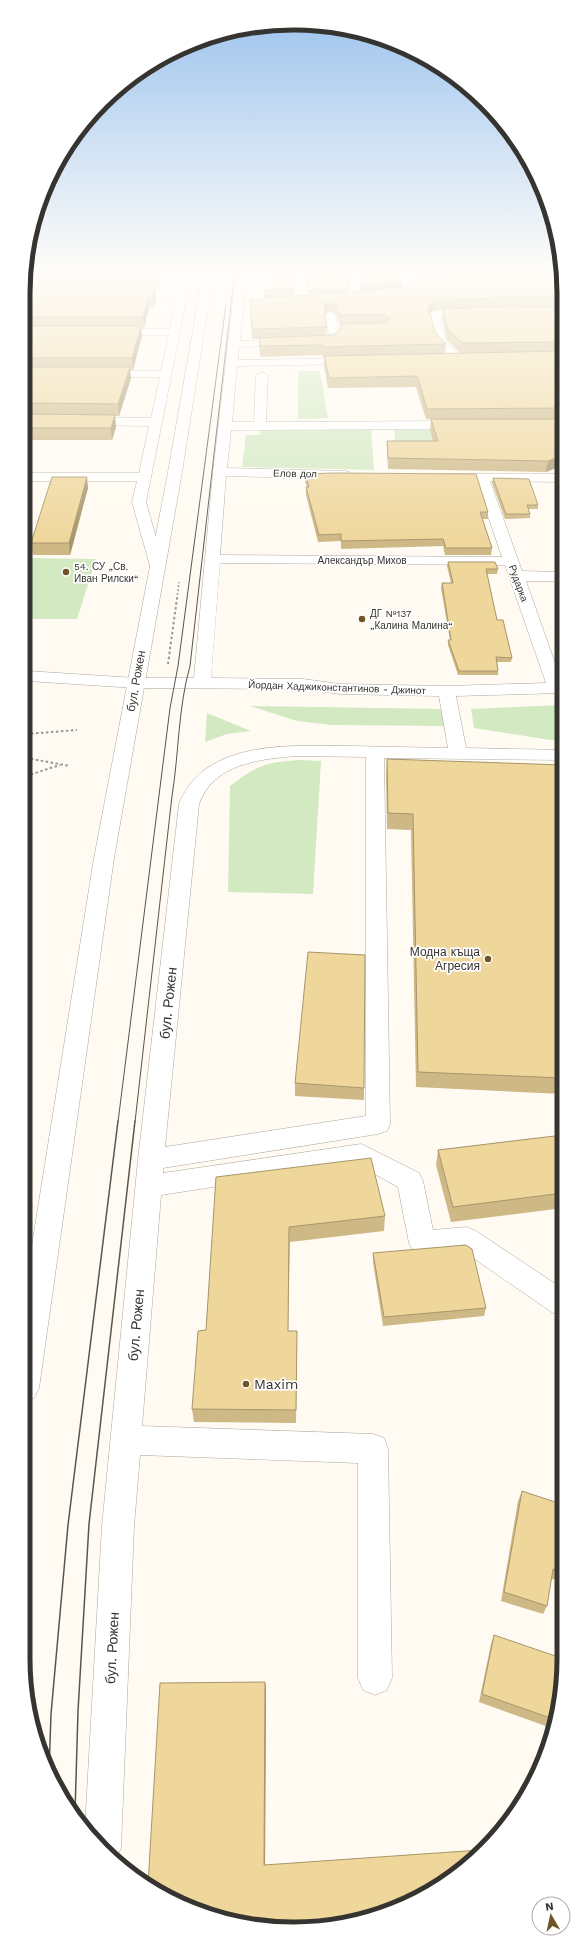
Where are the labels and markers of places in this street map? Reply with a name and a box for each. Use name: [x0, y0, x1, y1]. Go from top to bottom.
place label: 54. СУ „Св. Иван Рилски“: [74, 561, 138, 584]
marker: 54. СУ „Св. Иван Рилски“: [61, 567, 71, 577]
place label: ДГ №137 „Калина Малина“: [370, 608, 453, 631]
marker: ДГ №137 „Калина Малина“: [357, 614, 367, 624]
place label: Модна къща Агресия: [410, 945, 480, 973]
marker: Модна къща Агресия: [483, 954, 493, 964]
place label: Maxim: [254, 1376, 298, 1392]
marker: Maxim: [241, 1379, 251, 1389]

